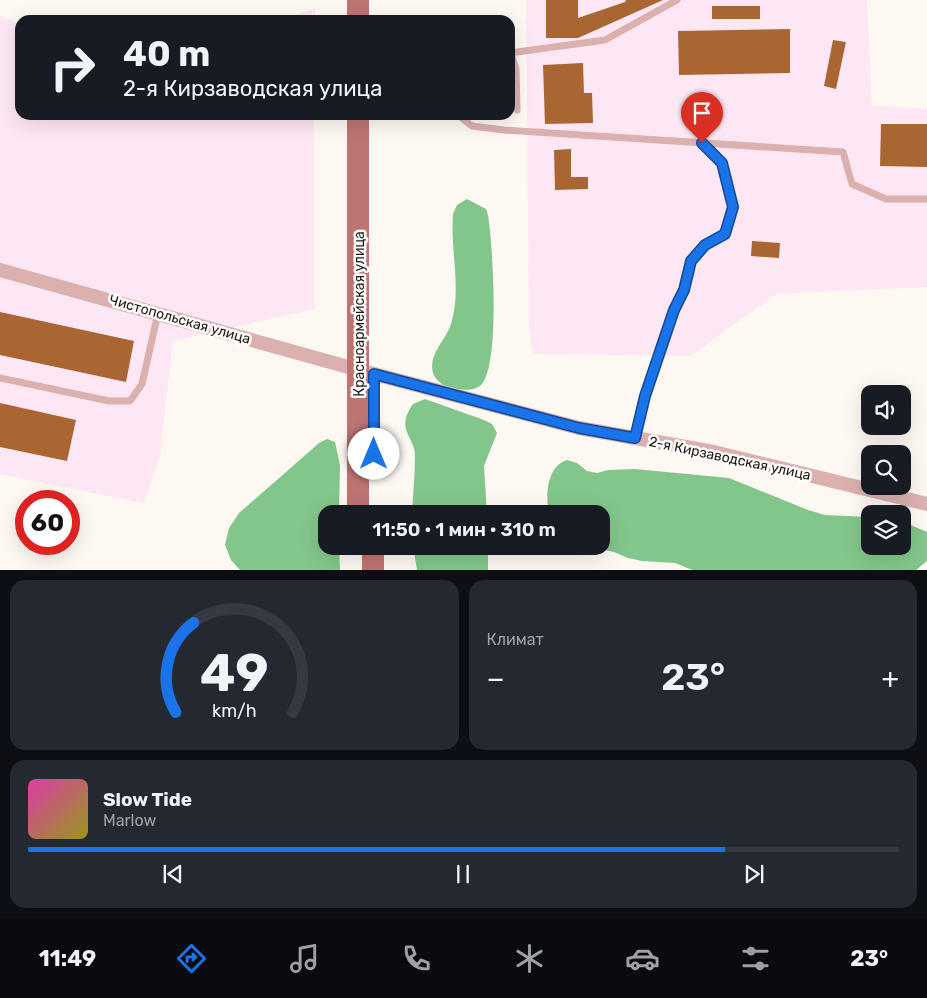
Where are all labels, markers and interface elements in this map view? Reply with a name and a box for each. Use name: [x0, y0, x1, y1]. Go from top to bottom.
text: 40 m: [123, 33, 210, 75]
icon: right: [40, 35, 105, 100]
text: 2-я Кирзаводская улица: [123, 75, 382, 102]
pin: [681, 92, 723, 143]
icon: arrive: [688, 99, 716, 127]
street label: Красноармейская улица: [351, 231, 368, 397]
street label: Чистопольская улица: [107, 291, 252, 348]
map controls: [861, 385, 911, 555]
button: sound: [861, 385, 911, 435]
position arrow: [347, 427, 399, 479]
street label: 2-я Кирзаводская улица: [647, 433, 812, 484]
button: search: [861, 445, 911, 495]
speed limit sign: 60: [15, 490, 80, 555]
button: layers: [861, 505, 911, 555]
text: 11:50 · 1 мин · 310 m: [372, 518, 556, 541]
text: Климат: [487, 630, 544, 649]
text: 49: [200, 642, 269, 704]
text: 23°: [661, 654, 725, 700]
text: −: [487, 662, 505, 695]
text: +: [882, 662, 899, 695]
text: km/h: [212, 700, 257, 721]
text: Slow Tide: [103, 788, 192, 811]
text: Marlow: [103, 811, 156, 830]
icon: previous: [159, 860, 187, 888]
icon: pause: [449, 860, 477, 888]
icon: next: [740, 860, 768, 888]
icon: directions: [174, 941, 209, 976]
icon: music: [287, 941, 322, 976]
icon: phone: [399, 941, 434, 976]
icon: climate: [512, 941, 547, 976]
icon: car: [625, 941, 660, 976]
icon: filters: [738, 941, 773, 976]
text: 11:49: [39, 945, 96, 972]
text: 23°: [850, 945, 888, 972]

